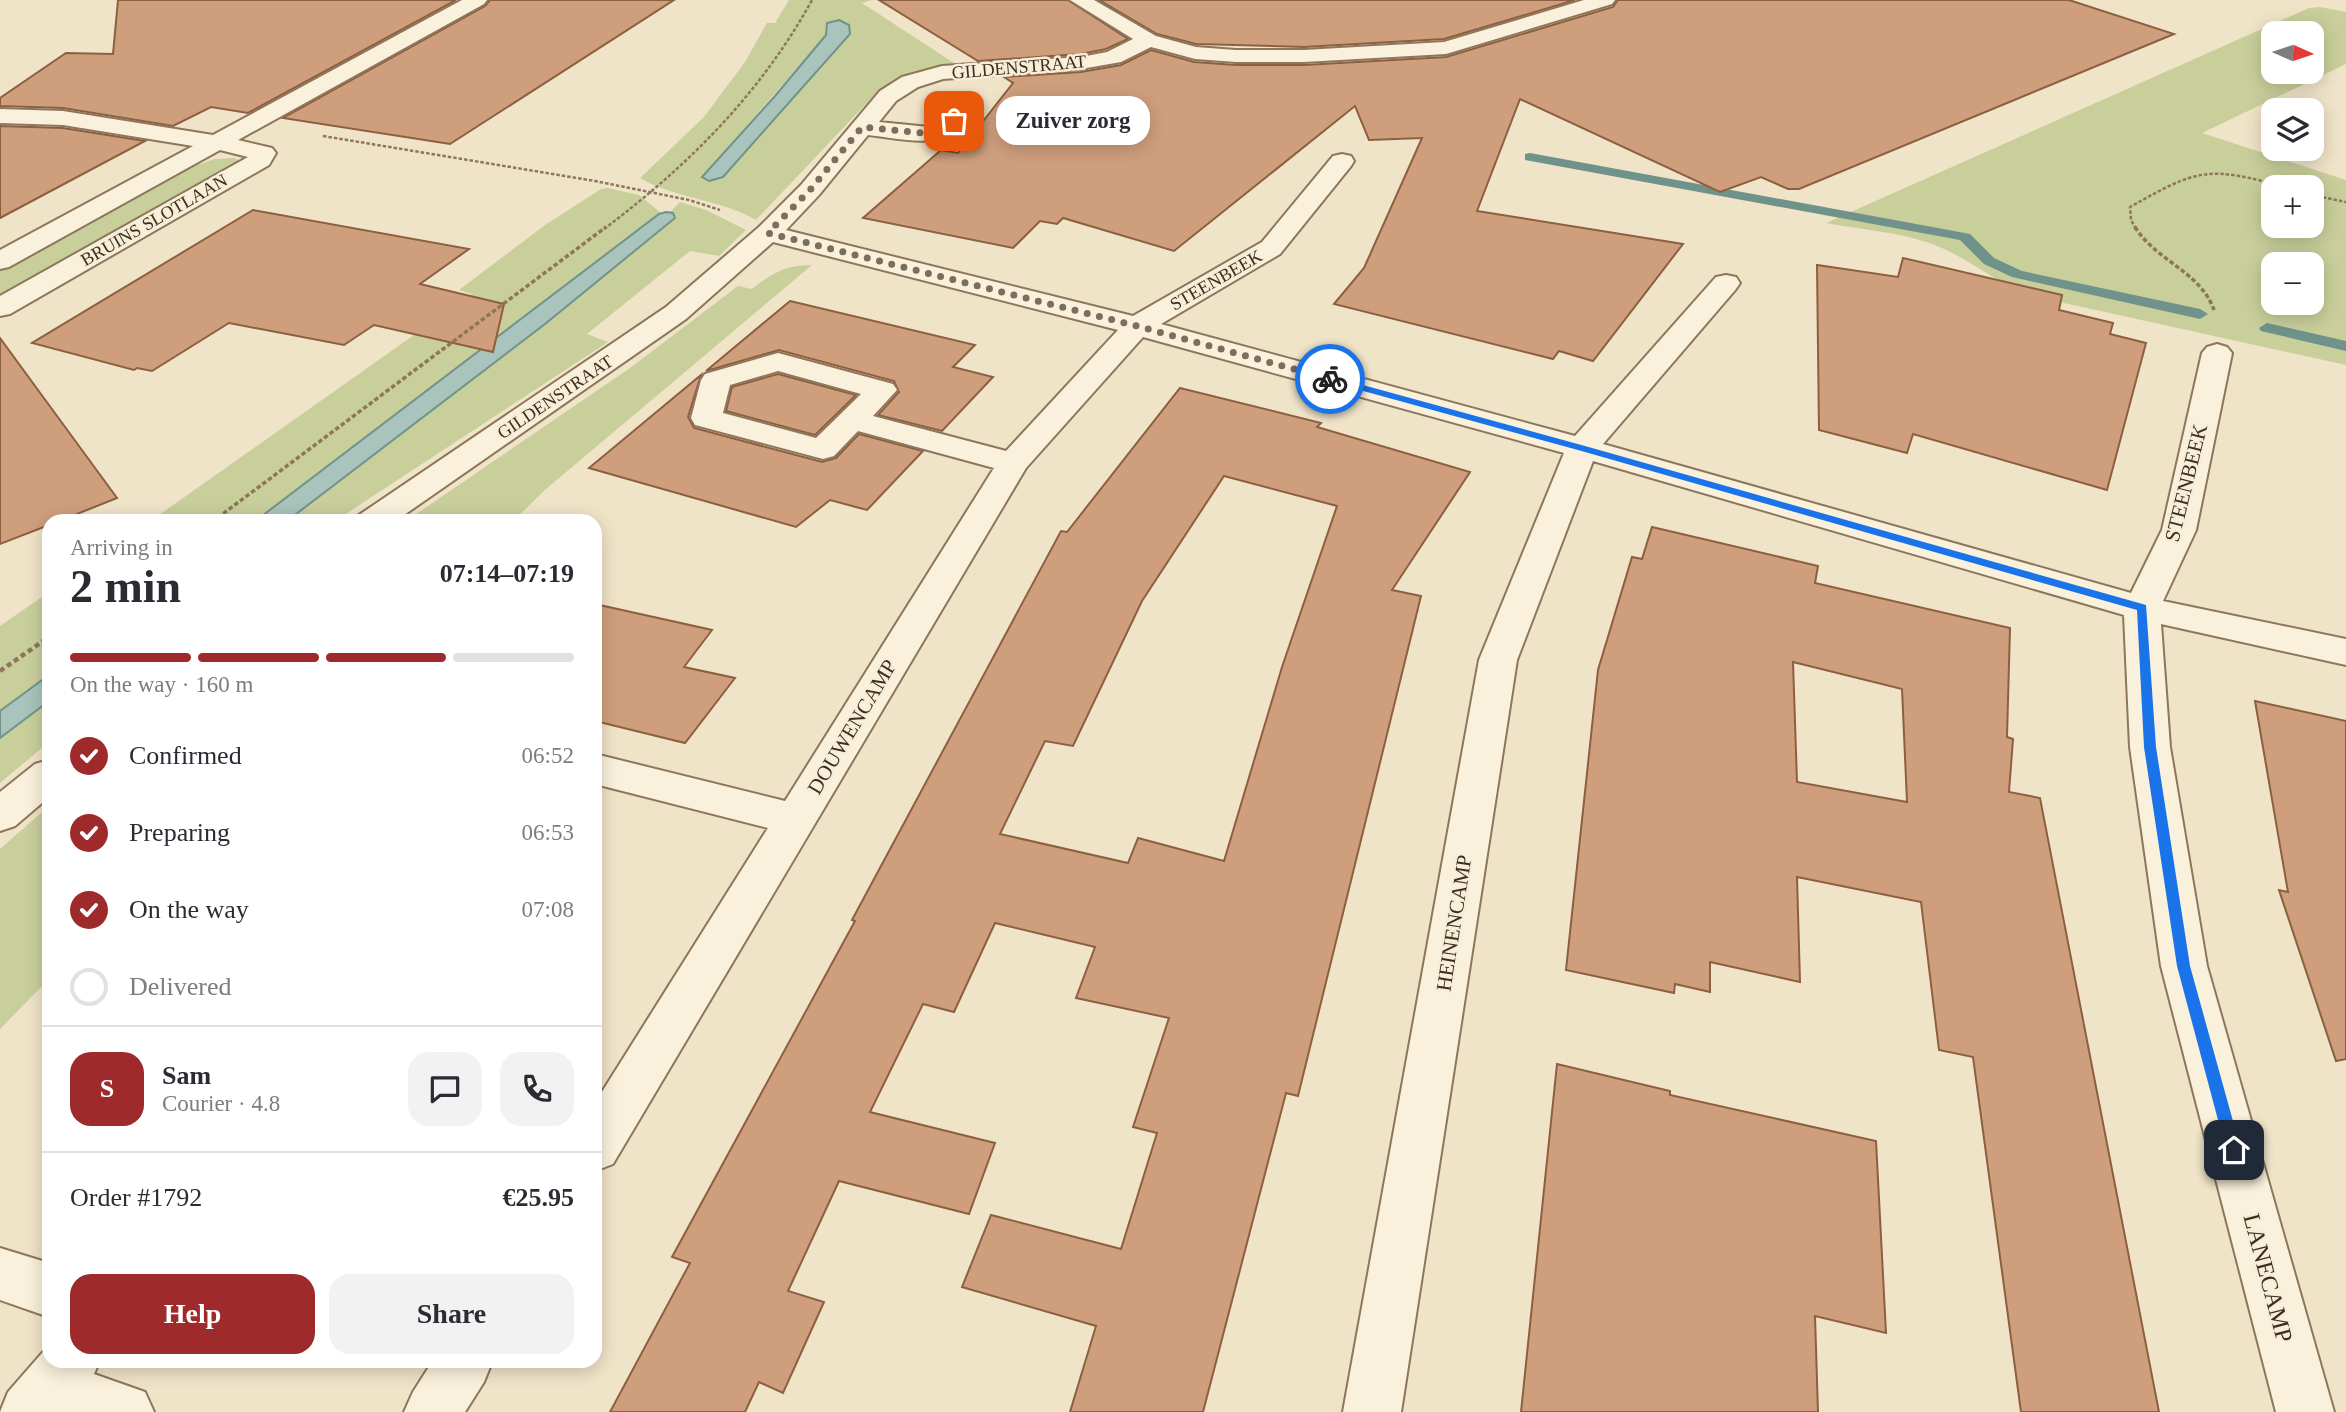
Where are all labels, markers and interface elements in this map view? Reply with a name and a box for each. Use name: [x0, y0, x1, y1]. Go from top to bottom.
north arrow: [2261, 21, 2324, 84]
map controls: [2261, 21, 2324, 315]
street label: GILDENSTRAAT: [951, 51, 1087, 83]
pin: [924, 91, 984, 151]
callout: Zuiver zorg: [996, 96, 1150, 146]
button: layers: [2261, 98, 2324, 161]
icon: bag: [935, 102, 973, 140]
text: Zuiver zorg: [1015, 108, 1131, 133]
street label: BRUINS SLOTLAAN: [77, 170, 231, 270]
button: +: [2261, 175, 2324, 238]
street label: STEENBEEK: [1166, 246, 1266, 314]
button: −: [2261, 252, 2324, 315]
courier: [1295, 344, 1365, 414]
street label: GILDENSTRAAT: [493, 351, 617, 443]
icon: bike: [1311, 360, 1349, 398]
street label: STEENBEEK: [2160, 422, 2212, 544]
text: Arriving in: [70, 535, 173, 560]
text: 07:14–07:19: [440, 559, 574, 588]
text: 2 min: [70, 561, 181, 612]
street label: DOUWENCAMP: [802, 655, 902, 799]
text: On the way · 160 m: [70, 672, 253, 697]
icon: check: [70, 737, 108, 775]
text: Confirmed: [129, 741, 242, 770]
text: 06:52: [522, 743, 574, 768]
icon: check: [70, 814, 108, 852]
text: Preparing: [129, 818, 230, 847]
text: 06:53: [522, 820, 574, 845]
street label: HEINENCAMP: [1431, 853, 1477, 993]
icon: check: [70, 891, 108, 929]
text: On the way: [129, 895, 249, 924]
text: 07:08: [522, 897, 574, 922]
text: Delivered: [129, 972, 232, 1001]
button: chat: [408, 1052, 482, 1126]
button: phone: [500, 1052, 574, 1126]
text: Sam: [162, 1061, 211, 1090]
text: S: [100, 1074, 114, 1103]
text: Courier · 4.8: [162, 1091, 280, 1116]
pin: [2204, 1120, 2264, 1180]
icon: home: [2215, 1131, 2253, 1169]
text: Order #1792: [70, 1183, 202, 1212]
text: €25.95: [503, 1183, 574, 1212]
street label: LANECAMP: [2238, 1211, 2298, 1345]
button: Help: [70, 1274, 315, 1354]
button: Share: [329, 1274, 574, 1354]

